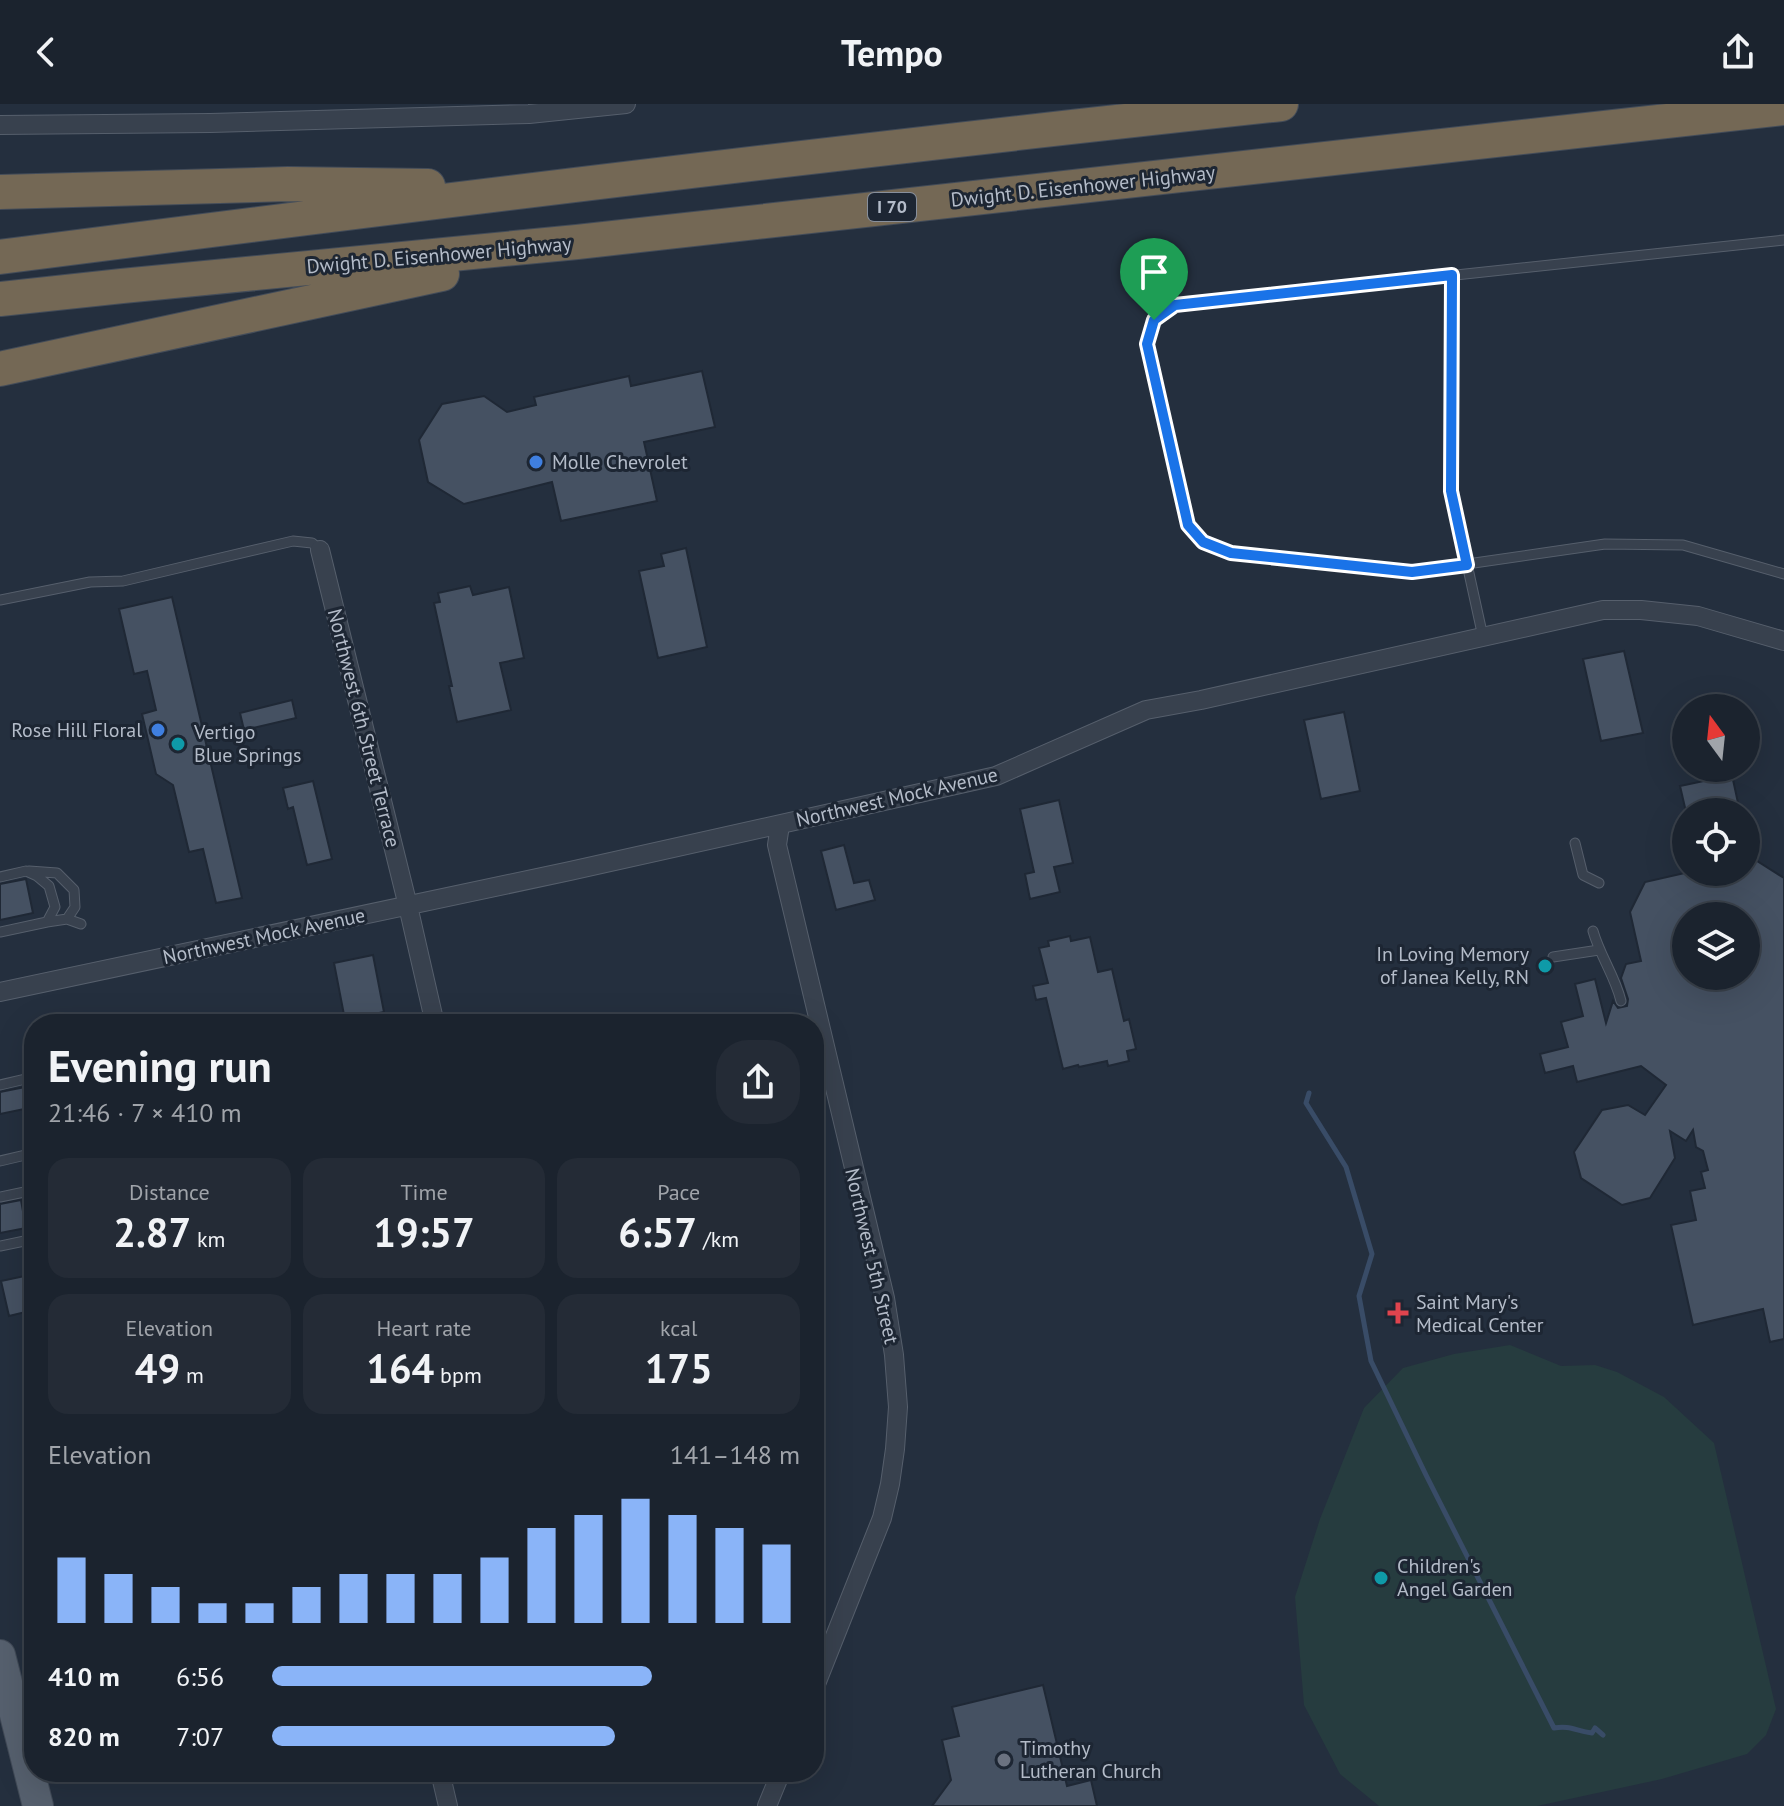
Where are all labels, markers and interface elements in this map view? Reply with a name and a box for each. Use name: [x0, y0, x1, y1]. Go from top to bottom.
text: Tempo: [841, 29, 943, 76]
icon: back: [24, 30, 68, 74]
icon: share: [1716, 30, 1760, 74]
street label: Dwight D. Eisenhower Highway: [950, 159, 1217, 213]
road number: I 70: [868, 193, 916, 221]
street label: Dwight D. Eisenhower Highway: [306, 230, 573, 280]
pin: [1120, 238, 1188, 320]
icon: arrive: [1132, 250, 1176, 294]
place label: Molle Chevrolet: [552, 449, 688, 475]
marker: Molle Chevrolet: [527, 453, 545, 471]
street label: Northwest 6th Street Terrace: [322, 606, 406, 850]
north arrow: [1672, 694, 1760, 782]
map controls: [1672, 694, 1760, 990]
place label: Rose Hill Floral: [11, 717, 142, 743]
place label: Vertigo Blue Springs: [193, 719, 302, 768]
marker: Rose Hill Floral: [149, 721, 167, 739]
marker: Vertigo Blue Springs: [169, 735, 187, 753]
street label: Northwest Mock Avenue: [794, 761, 1000, 833]
button: locate: [1672, 798, 1760, 886]
street label: Northwest Mock Avenue: [160, 902, 368, 970]
button: layers: [1672, 902, 1760, 990]
place label: In Loving Memory of Janea Kelly, RN: [1376, 941, 1530, 990]
marker: In Loving Memory of Janea Kelly, RN: [1536, 957, 1554, 975]
text: Evening run: [48, 1037, 272, 1094]
button: share: [716, 1040, 800, 1124]
text: 21:46 · 7 × 410 m: [48, 1096, 242, 1129]
street label: Northwest 5th Street: [839, 1166, 905, 1347]
text: Distance: [129, 1178, 210, 1206]
text: Time: [400, 1178, 448, 1206]
text: Pace: [657, 1178, 700, 1206]
text: 2.87: [113, 1206, 191, 1258]
text: 19:57: [373, 1206, 475, 1258]
text: 6:57: [618, 1206, 697, 1258]
text: km: [191, 1225, 225, 1253]
text: /km: [697, 1225, 739, 1253]
place label: Saint Mary's Medical Center: [1416, 1289, 1544, 1338]
marker: Saint Mary's Medical Center: [1387, 1302, 1409, 1324]
text: Elevation: [126, 1314, 213, 1342]
text: Heart rate: [376, 1314, 472, 1342]
text: kcal: [660, 1314, 697, 1342]
text: 49: [135, 1342, 180, 1394]
text: 164: [366, 1342, 434, 1394]
text: 175: [645, 1342, 713, 1394]
text: m: [180, 1361, 204, 1389]
text: bpm: [434, 1361, 482, 1389]
text: Elevation: [48, 1438, 152, 1471]
text: 141–148 m: [670, 1438, 800, 1471]
place label: Children's Angel Garden: [1397, 1553, 1513, 1602]
marker: Children's Angel Garden: [1372, 1569, 1390, 1587]
text: 410 m: [48, 1660, 120, 1693]
text: 6:56: [176, 1660, 224, 1693]
text: 820 m: [48, 1720, 120, 1753]
text: 7:07: [176, 1720, 224, 1753]
place label: Timothy Lutheran Church: [1020, 1735, 1162, 1784]
marker: Timothy Lutheran Church: [995, 1751, 1013, 1769]

